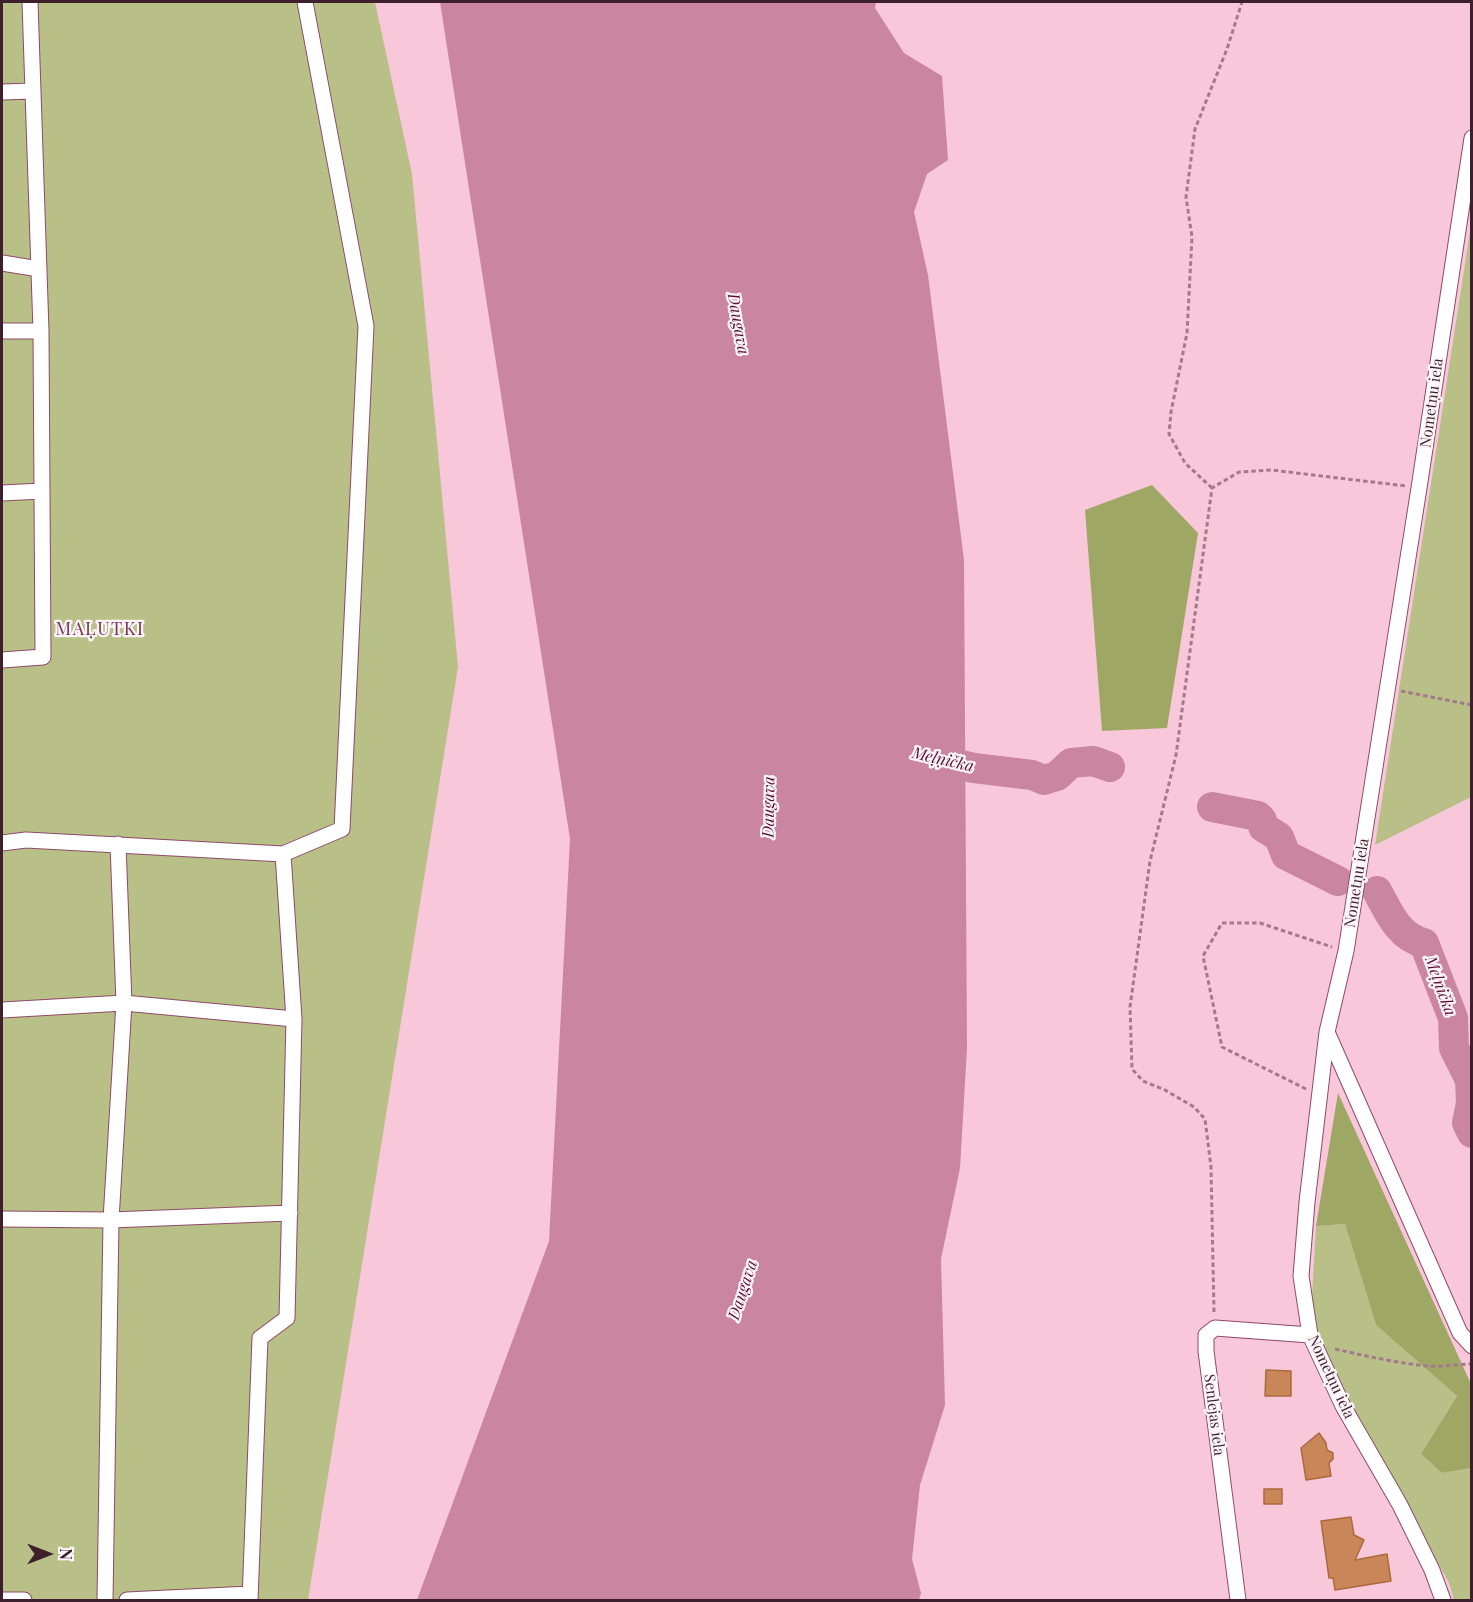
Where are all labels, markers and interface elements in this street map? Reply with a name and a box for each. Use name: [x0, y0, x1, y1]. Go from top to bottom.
water label: Daugava: [723, 292, 753, 356]
street label: Nometņu iela: [1417, 357, 1447, 449]
district label: MAĻUTKI: [55, 618, 145, 640]
water label: Meļņička: [910, 744, 976, 776]
water label: Daugava: [759, 776, 779, 838]
street label: Nometņu iela: [1341, 837, 1373, 929]
water label: Meļņička: [1420, 953, 1460, 1019]
water label: Daugava: [724, 1258, 762, 1322]
street label: Nometņu iela: [1304, 1332, 1358, 1422]
street label: Senlejas iela: [1200, 1373, 1228, 1457]
north arrow: [18, 1524, 78, 1584]
text: N: [56, 1548, 77, 1560]

